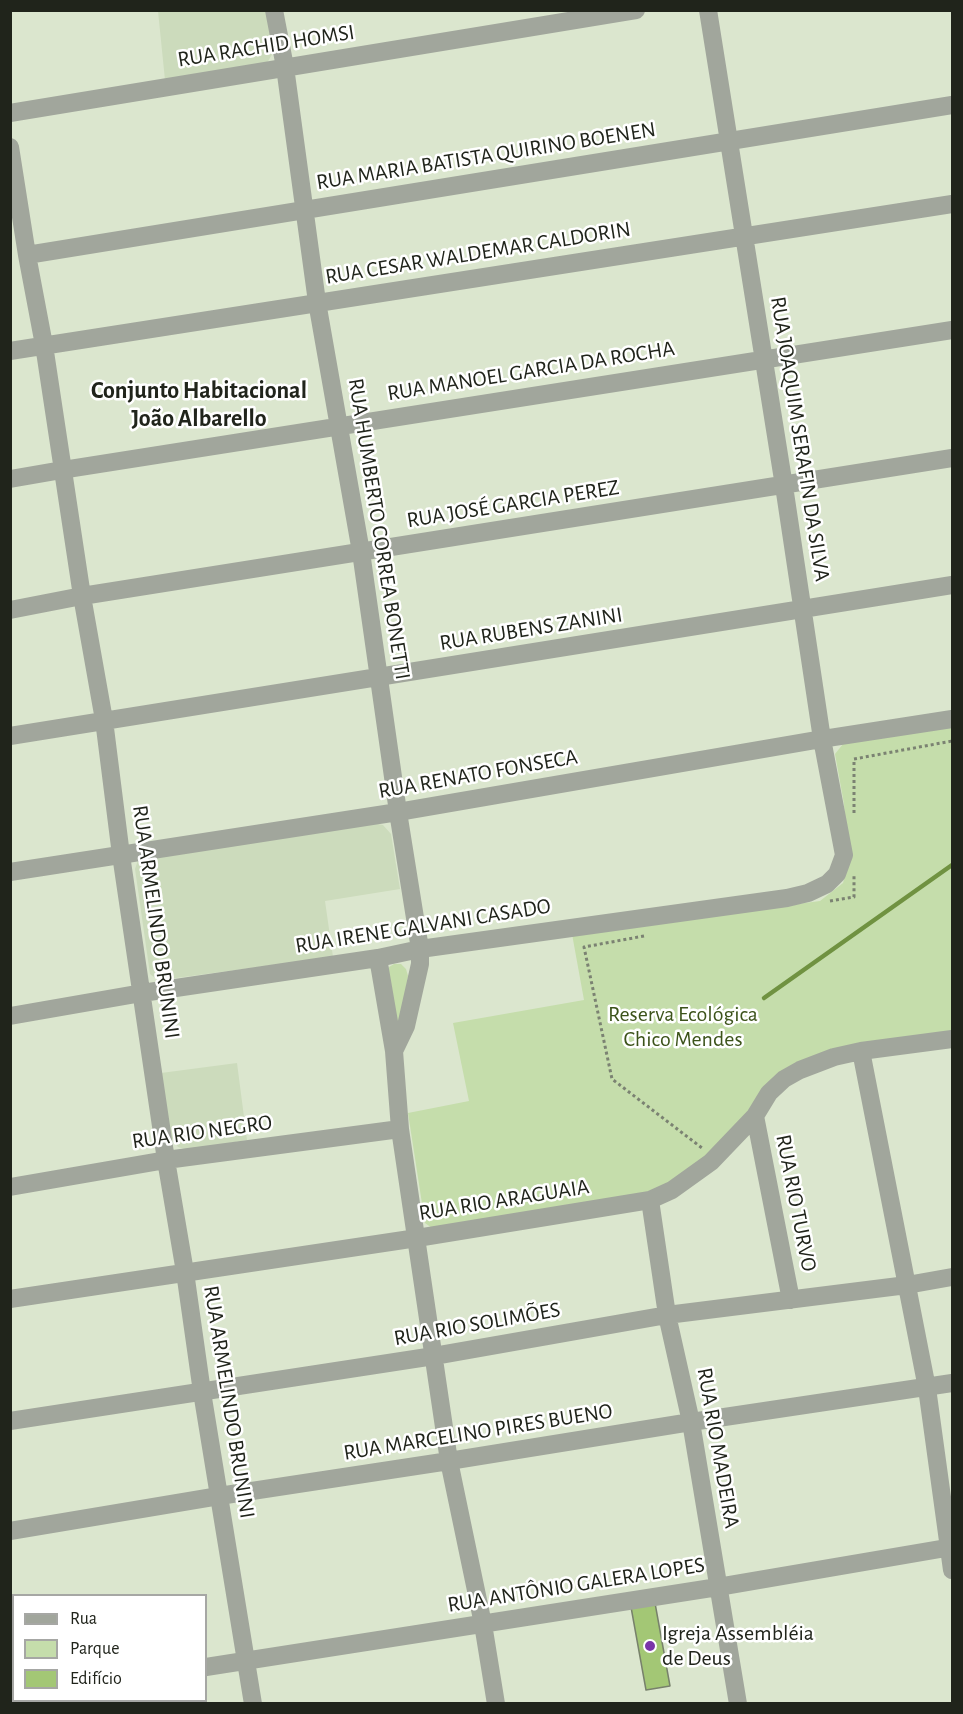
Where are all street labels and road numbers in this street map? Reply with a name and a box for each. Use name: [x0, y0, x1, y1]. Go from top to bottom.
street label: RUA RACHID HOMSI: [176, 19, 356, 73]
street label: RUA MARIA BATISTA QUIRINO BOENEN: [314, 116, 658, 196]
street label: RUA CESAR WALDEMAR CALDORIN: [323, 216, 633, 290]
street label: RUA JOAQUIM SERAFIN DA SILVA: [764, 295, 836, 583]
street label: RUA MANOEL GARCIA DA ROCHA: [385, 335, 677, 407]
street label: RUA HUMBERTO CORREA BONETTI: [342, 376, 416, 682]
street label: RUA JOSÉ GARCIA PEREZ: [405, 474, 621, 534]
street label: RUA RUBENS ZANINI: [438, 602, 624, 656]
street label: RUA RENATO FONSECA: [376, 743, 580, 805]
street label: RUA ARMELINDO BRUNINI: [127, 804, 185, 1040]
street label: RUA IRENE GALVANI CASADO: [293, 893, 553, 959]
street label: RUA RIO NEGRO: [130, 1109, 274, 1155]
street label: RUA RIO TURVO: [770, 1132, 822, 1274]
street label: RUA RIO ARAGUAIA: [417, 1174, 591, 1226]
street label: RUA ARMELINDO BRUNINI: [198, 1284, 260, 1520]
street label: RUA RIO SOLIMÕES: [392, 1296, 562, 1352]
street label: RUA RIO MADEIRA: [691, 1366, 745, 1530]
street label: RUA MARCELINO PIRES BUENO: [342, 1398, 614, 1466]
street label: RUA ANTÔNIO GALERA LOPES: [446, 1552, 706, 1618]

